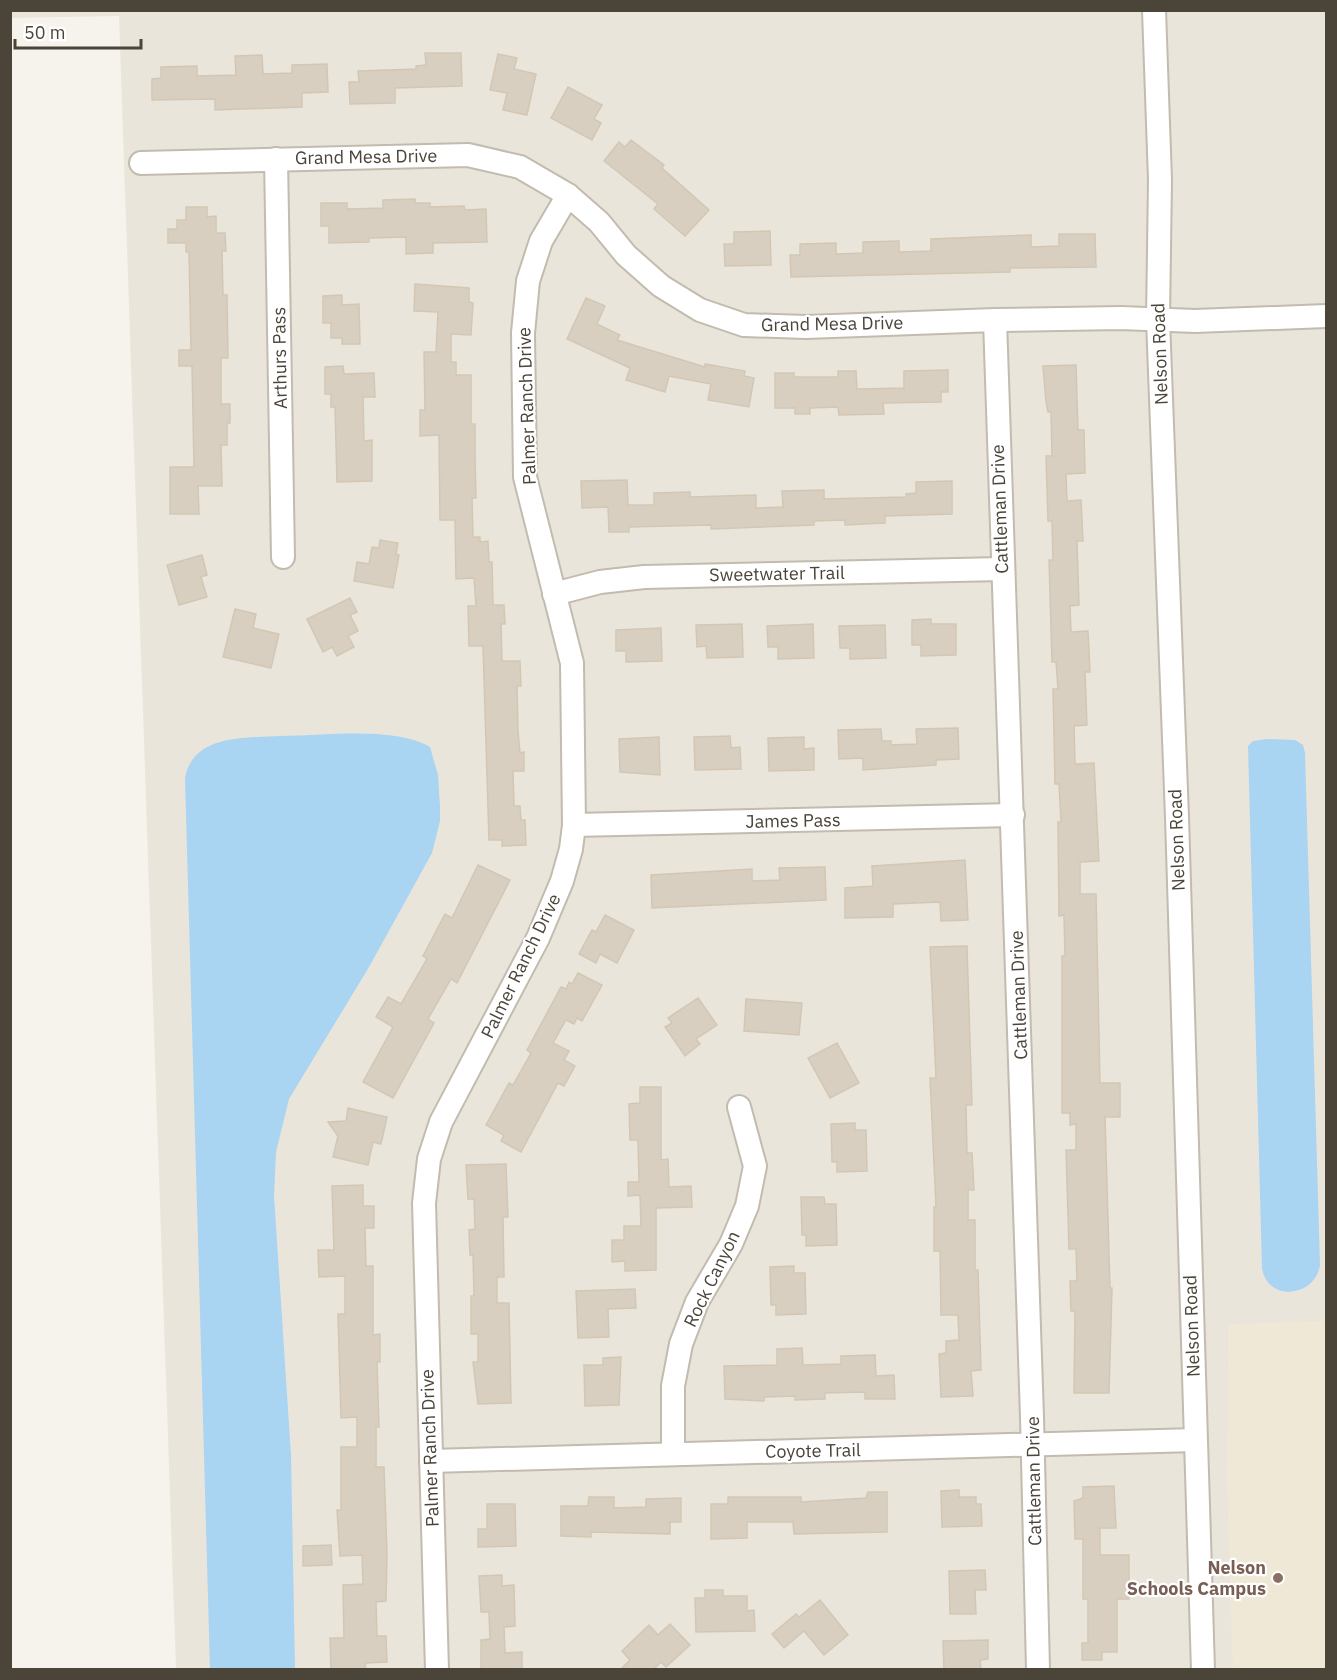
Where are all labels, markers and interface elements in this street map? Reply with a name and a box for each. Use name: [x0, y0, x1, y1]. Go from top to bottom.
scale bar: [15, 12, 141, 50]
text: 50 m: [24, 21, 66, 44]
street label: Grand Mesa Drive: [295, 144, 438, 169]
street label: Nelson Road: [1146, 303, 1173, 405]
street label: Arthurs Pass: [267, 307, 292, 409]
street label: Grand Mesa Drive: [761, 311, 904, 336]
street label: Palmer Ranch Drive: [512, 326, 541, 485]
street label: Cattleman Drive: [986, 444, 1013, 574]
street label: Sweetwater Trail: [709, 561, 845, 586]
street label: Nelson Road: [1163, 789, 1190, 891]
street label: James Pass: [745, 808, 841, 833]
street label: Palmer Ranch Drive: [476, 890, 566, 1042]
street label: Cattleman Drive: [1005, 930, 1032, 1060]
street label: Rock Canyon: [678, 1227, 745, 1331]
street label: Nelson Road: [1178, 1275, 1205, 1377]
street label: Palmer Ranch Drive: [415, 1368, 444, 1527]
street label: Cattleman Drive: [1021, 1416, 1046, 1546]
street label: Coyote Trail: [765, 1438, 861, 1463]
place label: Nelson Schools Campus: [1127, 1556, 1266, 1600]
marker: Nelson Schools Campus: [1271, 1571, 1285, 1585]

